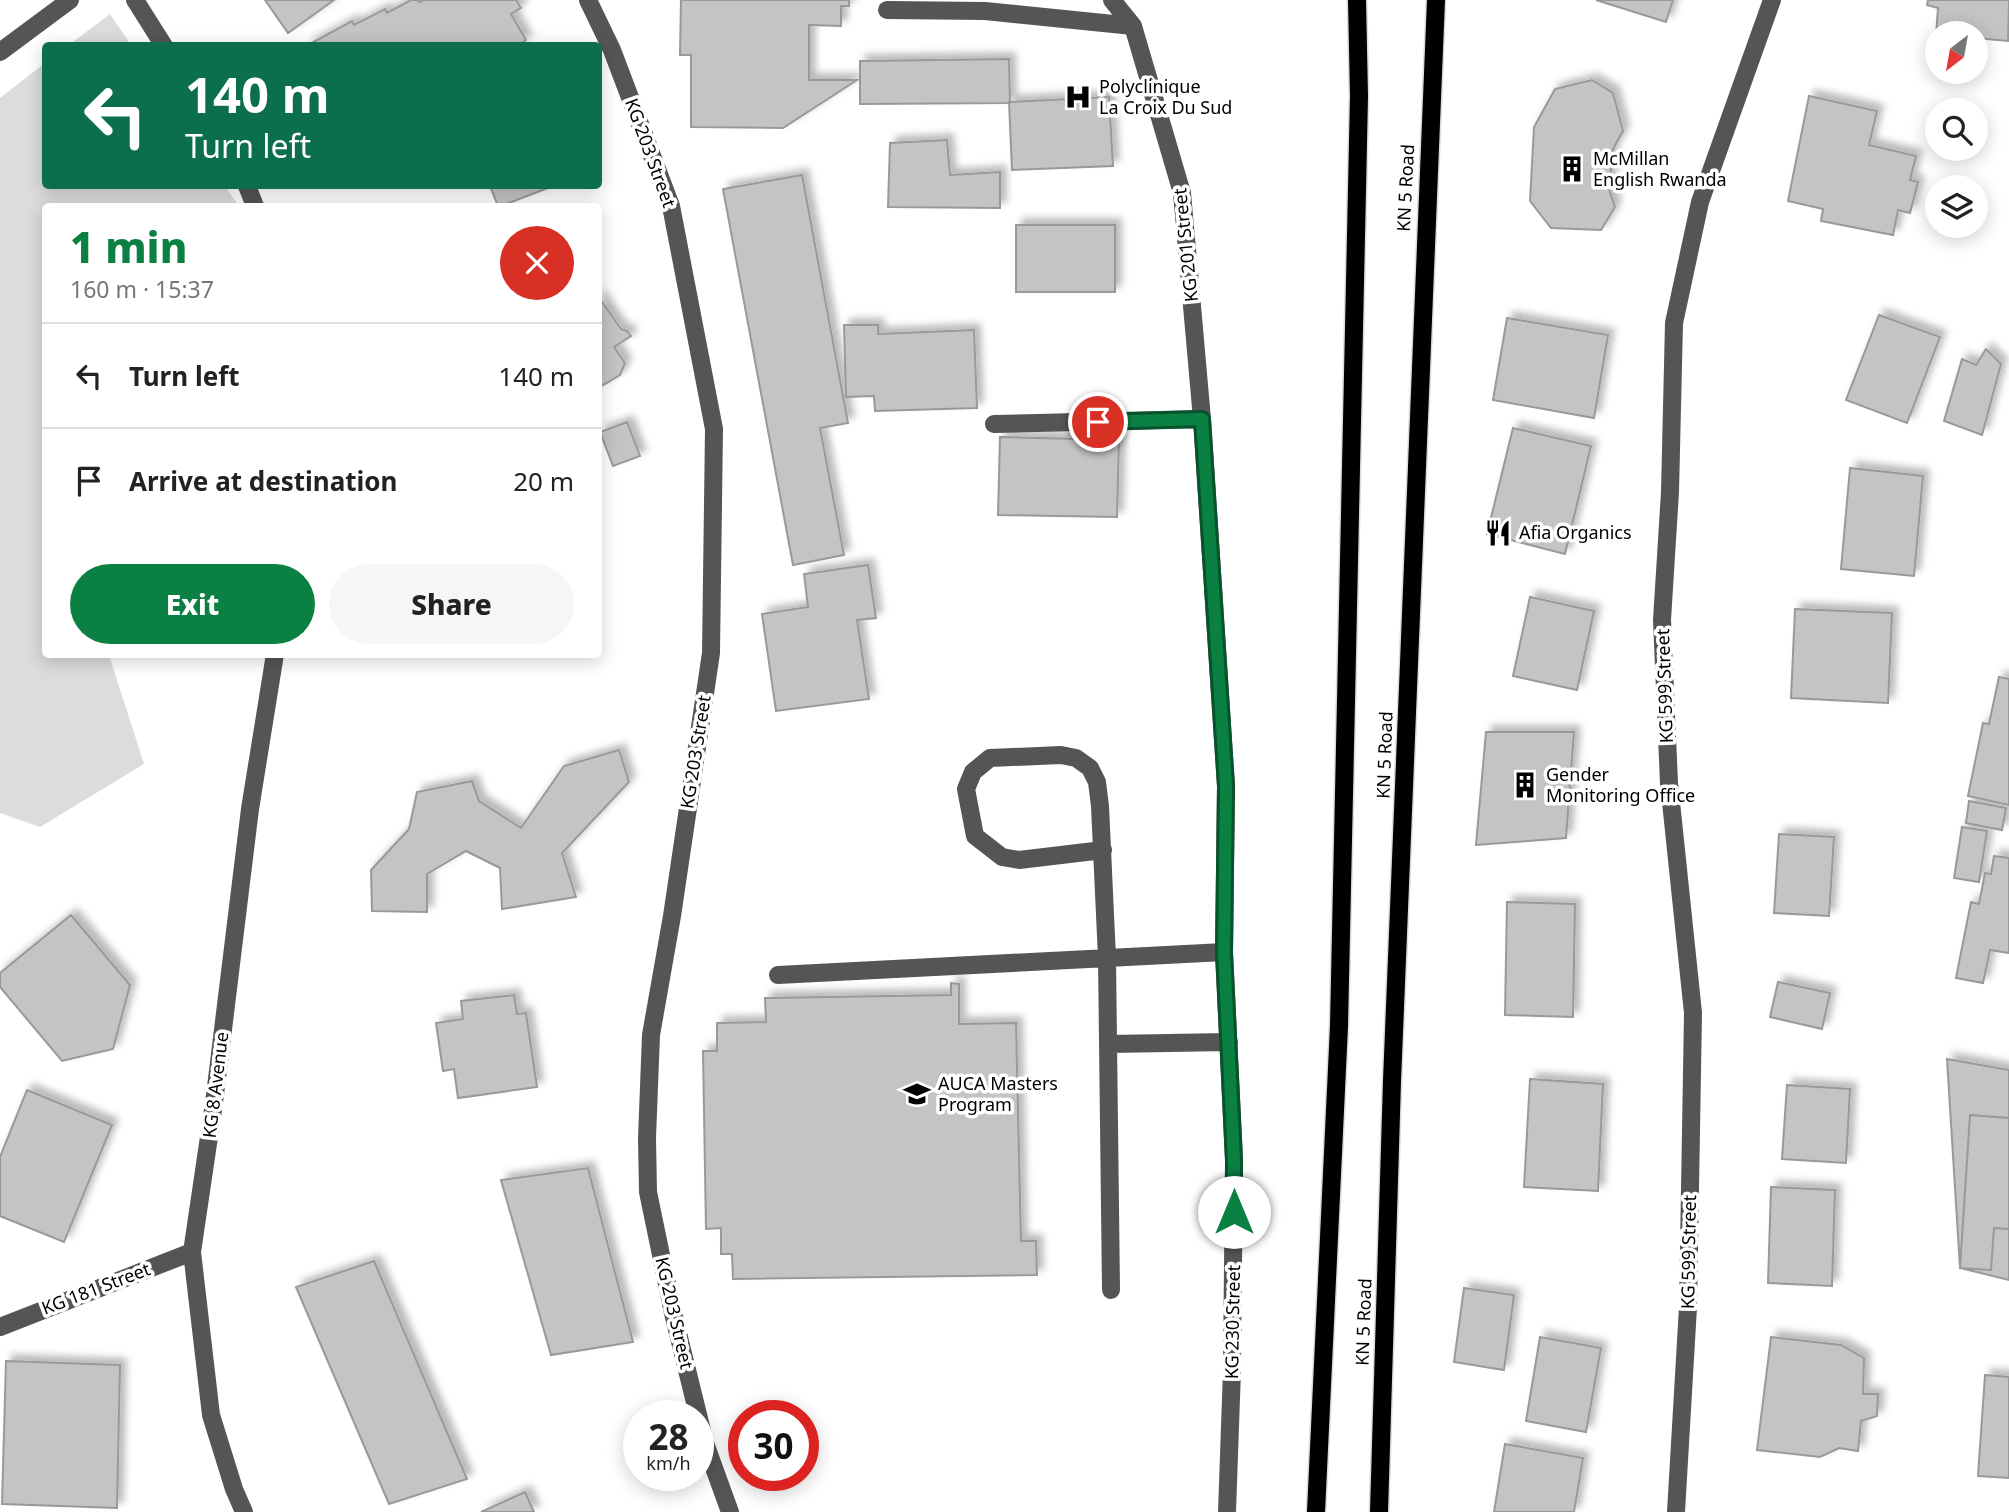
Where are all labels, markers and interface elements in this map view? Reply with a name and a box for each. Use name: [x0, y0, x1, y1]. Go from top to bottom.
north arrow: [1925, 21, 1988, 84]
map controls: [1925, 21, 1988, 238]
text: 140 m: [185, 61, 330, 127]
icon: left: [70, 70, 161, 161]
place label: Polyclinique La Croix Du Sud: [1099, 74, 1232, 119]
hospital icon: Polyclinique La Croix Du Sud: [1063, 82, 1093, 112]
street label: KG 203 Street: [620, 95, 682, 211]
button: search: [1925, 98, 1988, 161]
text: Turn left: [185, 124, 311, 167]
street label: KN 5 Road: [1391, 144, 1419, 232]
place label: McMillan English Rwanda: [1593, 146, 1727, 191]
building icon: McMillan English Rwanda: [1557, 154, 1587, 184]
button: layers: [1925, 175, 1988, 238]
street label: KG 201 Street: [1167, 186, 1203, 303]
text: 1 min: [70, 218, 187, 275]
button: close: [500, 226, 574, 300]
text: 160 m · 15:37: [70, 273, 214, 305]
icon: left: [70, 357, 108, 395]
text: Turn left: [129, 358, 240, 394]
text: 140 m: [498, 358, 574, 394]
pin: [1068, 392, 1128, 452]
icon: arrive: [1079, 403, 1117, 441]
icon: arrive: [70, 462, 108, 500]
text: Arrive at destination: [129, 463, 398, 499]
text: 20 m: [513, 463, 574, 499]
restaurant icon: Afia Organics: [1483, 518, 1513, 548]
place label: Afia Organics: [1519, 520, 1632, 544]
button: Exit: [70, 564, 315, 644]
button: Share: [329, 564, 574, 644]
street label: KG 599 Street: [1650, 628, 1678, 744]
street label: KG 203 Street: [674, 693, 716, 810]
street label: KN 5 Road: [1370, 711, 1398, 799]
place label: Gender Monitoring Office: [1546, 762, 1695, 807]
building icon: Gender Monitoring Office: [1510, 770, 1540, 800]
street label: KG 8 Avenue: [197, 1030, 233, 1139]
place label: AUCA Masters Program: [938, 1071, 1058, 1116]
school or university icon: AUCA Masters Program: [902, 1079, 932, 1109]
position arrow: [1197, 1175, 1271, 1249]
street label: KG 599 Street: [1675, 1194, 1701, 1309]
street label: KG 203 Street: [650, 1254, 700, 1372]
street label: KG 181 Street: [38, 1256, 154, 1320]
street label: KG 230 Street: [1219, 1264, 1245, 1379]
street label: KN 5 Road: [1349, 1278, 1377, 1366]
speed limit sign: 30: [728, 1400, 819, 1491]
text: 28: [648, 1413, 689, 1460]
text: km/h: [646, 1451, 691, 1475]

